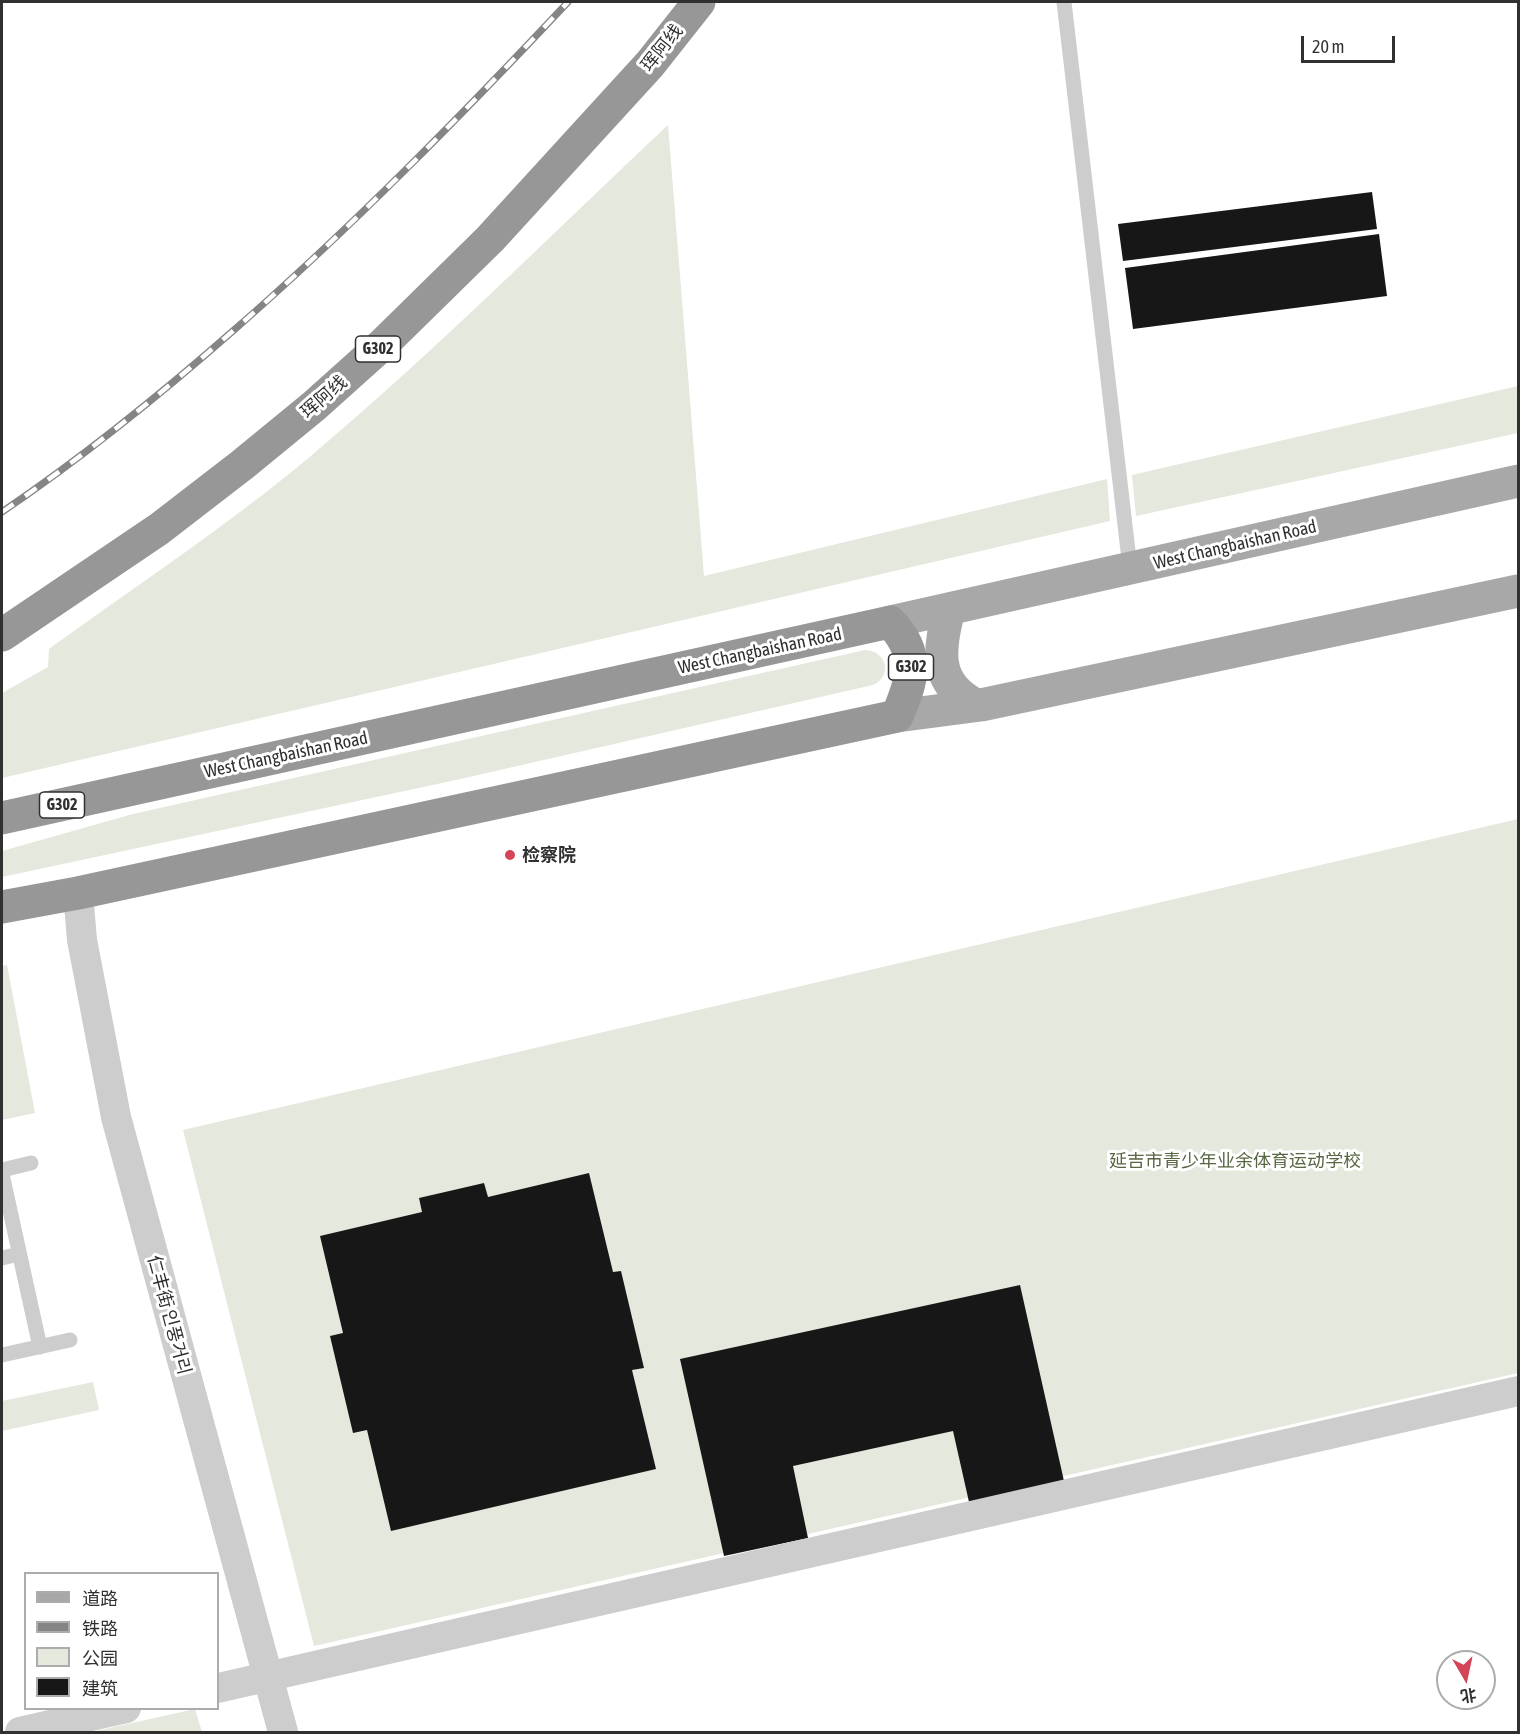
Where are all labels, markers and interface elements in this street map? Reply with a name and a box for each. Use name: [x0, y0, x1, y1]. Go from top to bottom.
street label: 珲阿线: [637, 20, 687, 76]
scale bar: [1304, 24, 1398, 62]
text: 20 m: [1312, 36, 1344, 57]
road number: G302: [356, 336, 400, 362]
street label: 珲阿线: [297, 371, 351, 423]
street label: West Changbaishan Road: [1151, 516, 1319, 574]
street label: West Changbaishan Road: [676, 623, 844, 679]
road number: G302: [888, 654, 934, 680]
street label: West Changbaishan Road: [202, 727, 370, 783]
road number: G302: [40, 792, 84, 818]
place label: 检察院: [522, 844, 576, 866]
marker: 检察院: [503, 848, 517, 862]
park label: 延吉市青少年业余体育运动学校: [1109, 1150, 1361, 1172]
street label: 仁丰街 인풍거리: [143, 1253, 195, 1377]
legend: [24, 1572, 219, 1710]
text: 道路: [82, 1588, 118, 1609]
text: 铁路: [82, 1618, 118, 1639]
text: 公园: [82, 1648, 118, 1669]
north arrow: [1436, 1650, 1496, 1710]
text: 建筑: [82, 1678, 118, 1699]
text: 北: [1459, 1686, 1478, 1706]

